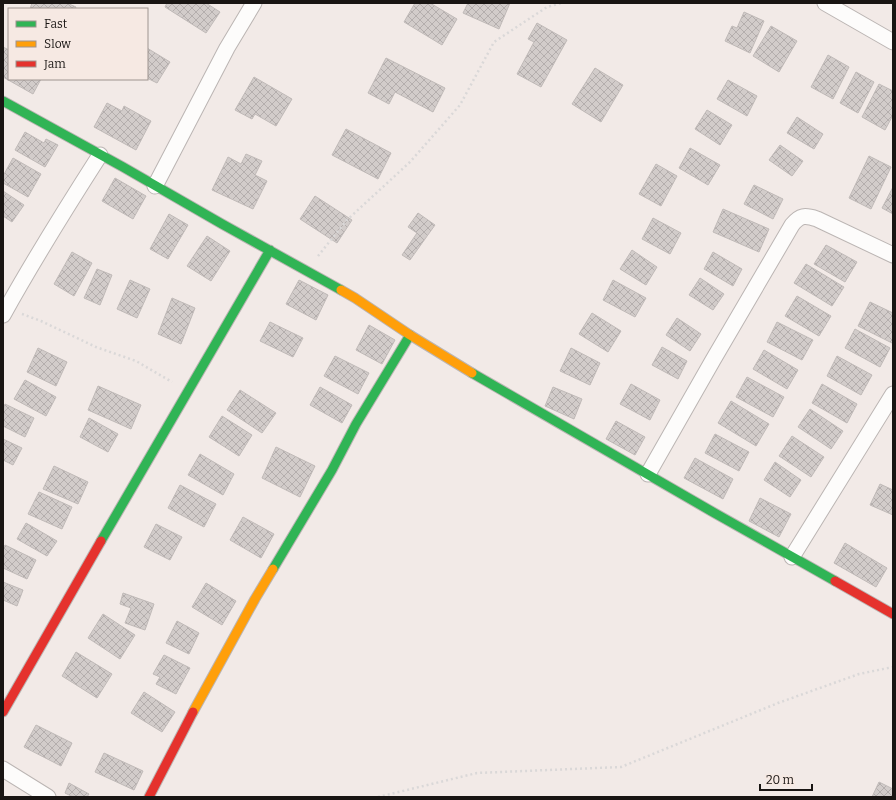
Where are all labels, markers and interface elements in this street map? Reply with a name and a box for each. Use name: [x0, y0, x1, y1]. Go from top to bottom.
legend: [8, 8, 148, 80]
text: Fast: [44, 17, 68, 31]
text: Slow: [44, 37, 71, 51]
text: Jam: [43, 57, 66, 71]
scale bar: [760, 766, 812, 792]
text: 20 m: [766, 773, 795, 787]

